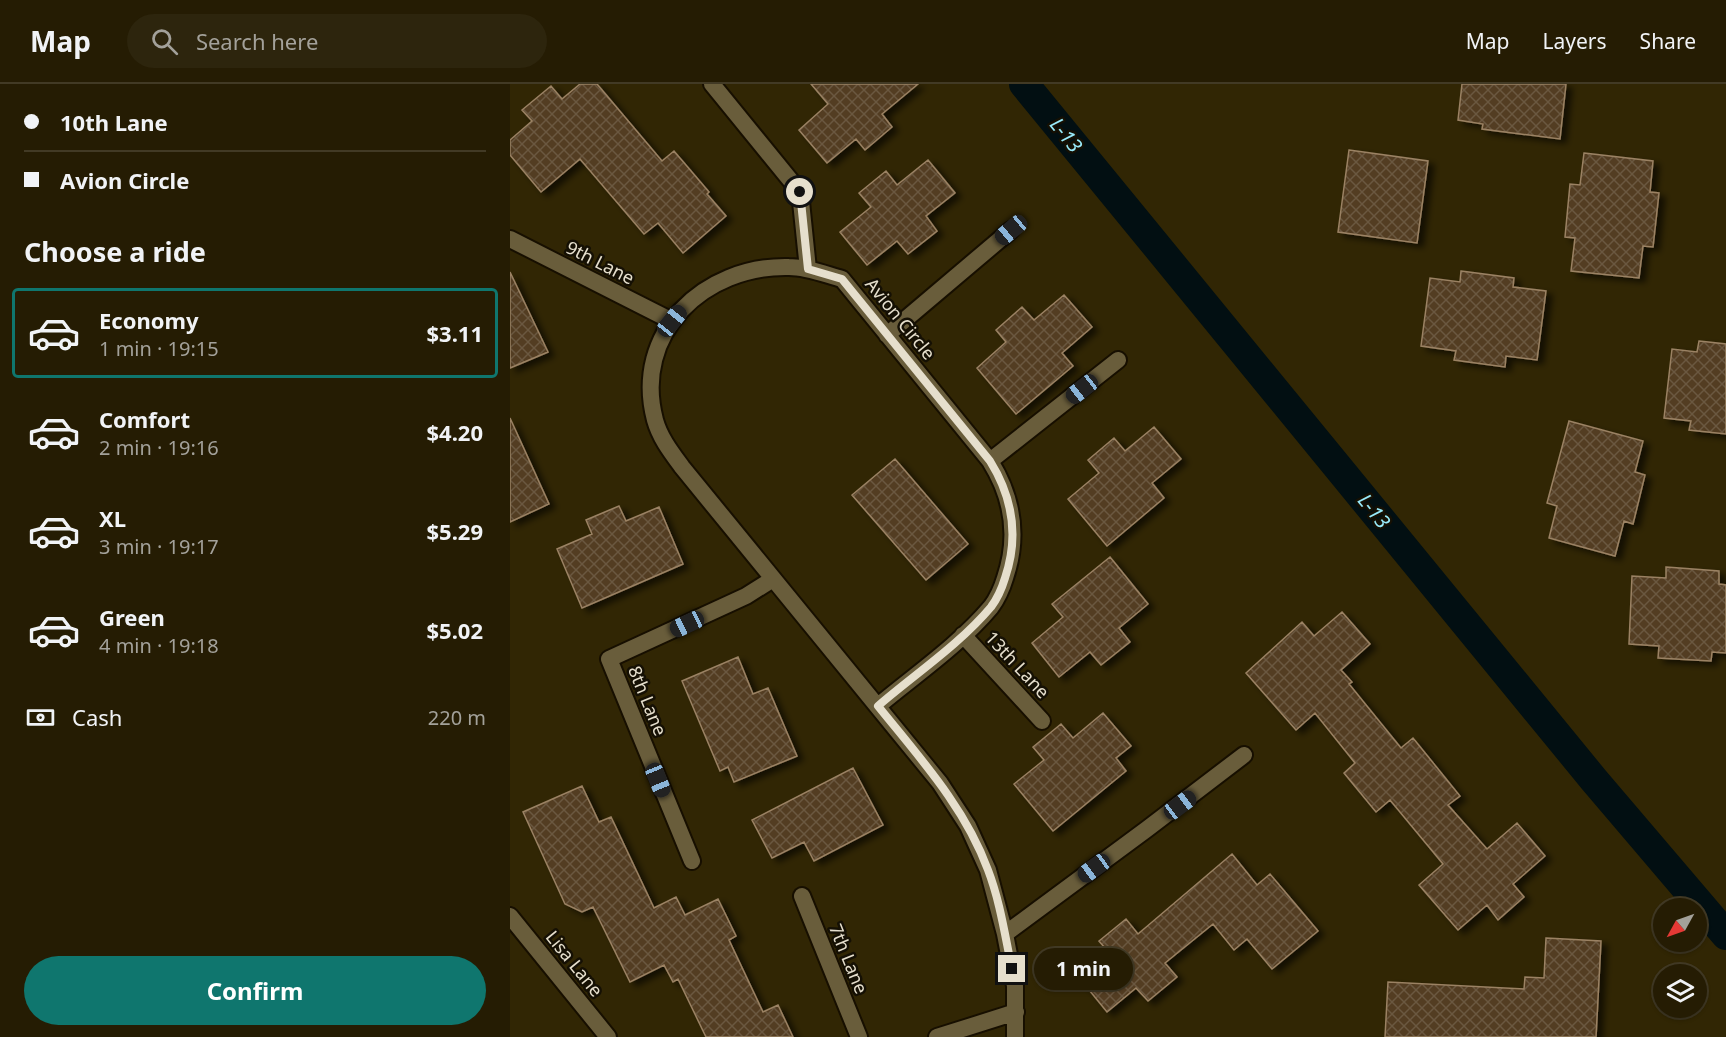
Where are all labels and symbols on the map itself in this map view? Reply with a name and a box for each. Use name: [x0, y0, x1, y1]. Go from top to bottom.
water label: L-13: [1044, 111, 1089, 158]
route start: [786, 178, 813, 205]
car: [991, 212, 1031, 248]
street label: 9th Lane: [562, 235, 639, 289]
street label: Avion Circle: [860, 273, 941, 364]
car: [654, 301, 690, 341]
car: [1062, 371, 1102, 407]
water label: L-13: [1352, 487, 1397, 534]
car: [667, 608, 707, 640]
street label: 13th Lane: [980, 626, 1055, 703]
street label: 8th Lane: [623, 662, 673, 739]
car: [643, 760, 673, 800]
car: [1160, 787, 1200, 823]
car: [1074, 850, 1114, 886]
north arrow: [1653, 898, 1707, 952]
street label: 7th Lane: [824, 920, 874, 997]
street label: Lisa Lane: [541, 925, 609, 1001]
callout: 1 min: [1033, 948, 1132, 990]
route end: [998, 955, 1025, 982]

